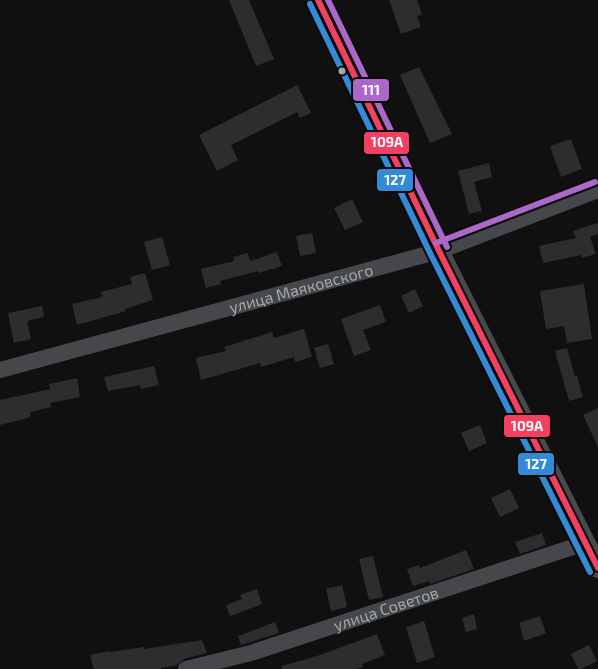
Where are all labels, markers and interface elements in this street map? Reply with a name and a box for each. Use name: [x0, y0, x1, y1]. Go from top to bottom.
unlabelled marker: [337, 66, 347, 76]
line badge: 111: [352, 78, 390, 102]
text: 111: [362, 81, 380, 98]
line badge: 109А: [363, 131, 410, 155]
text: 109А: [371, 133, 404, 150]
line badge: 127: [376, 168, 414, 192]
text: 127: [384, 171, 406, 188]
street label: улица Маяковского: [227, 259, 375, 317]
line badge: 109А: [503, 414, 551, 438]
text: 109А: [511, 417, 544, 434]
line badge: 127: [517, 452, 555, 476]
text: 127: [525, 455, 547, 472]
street label: улица Советов: [331, 582, 441, 635]

